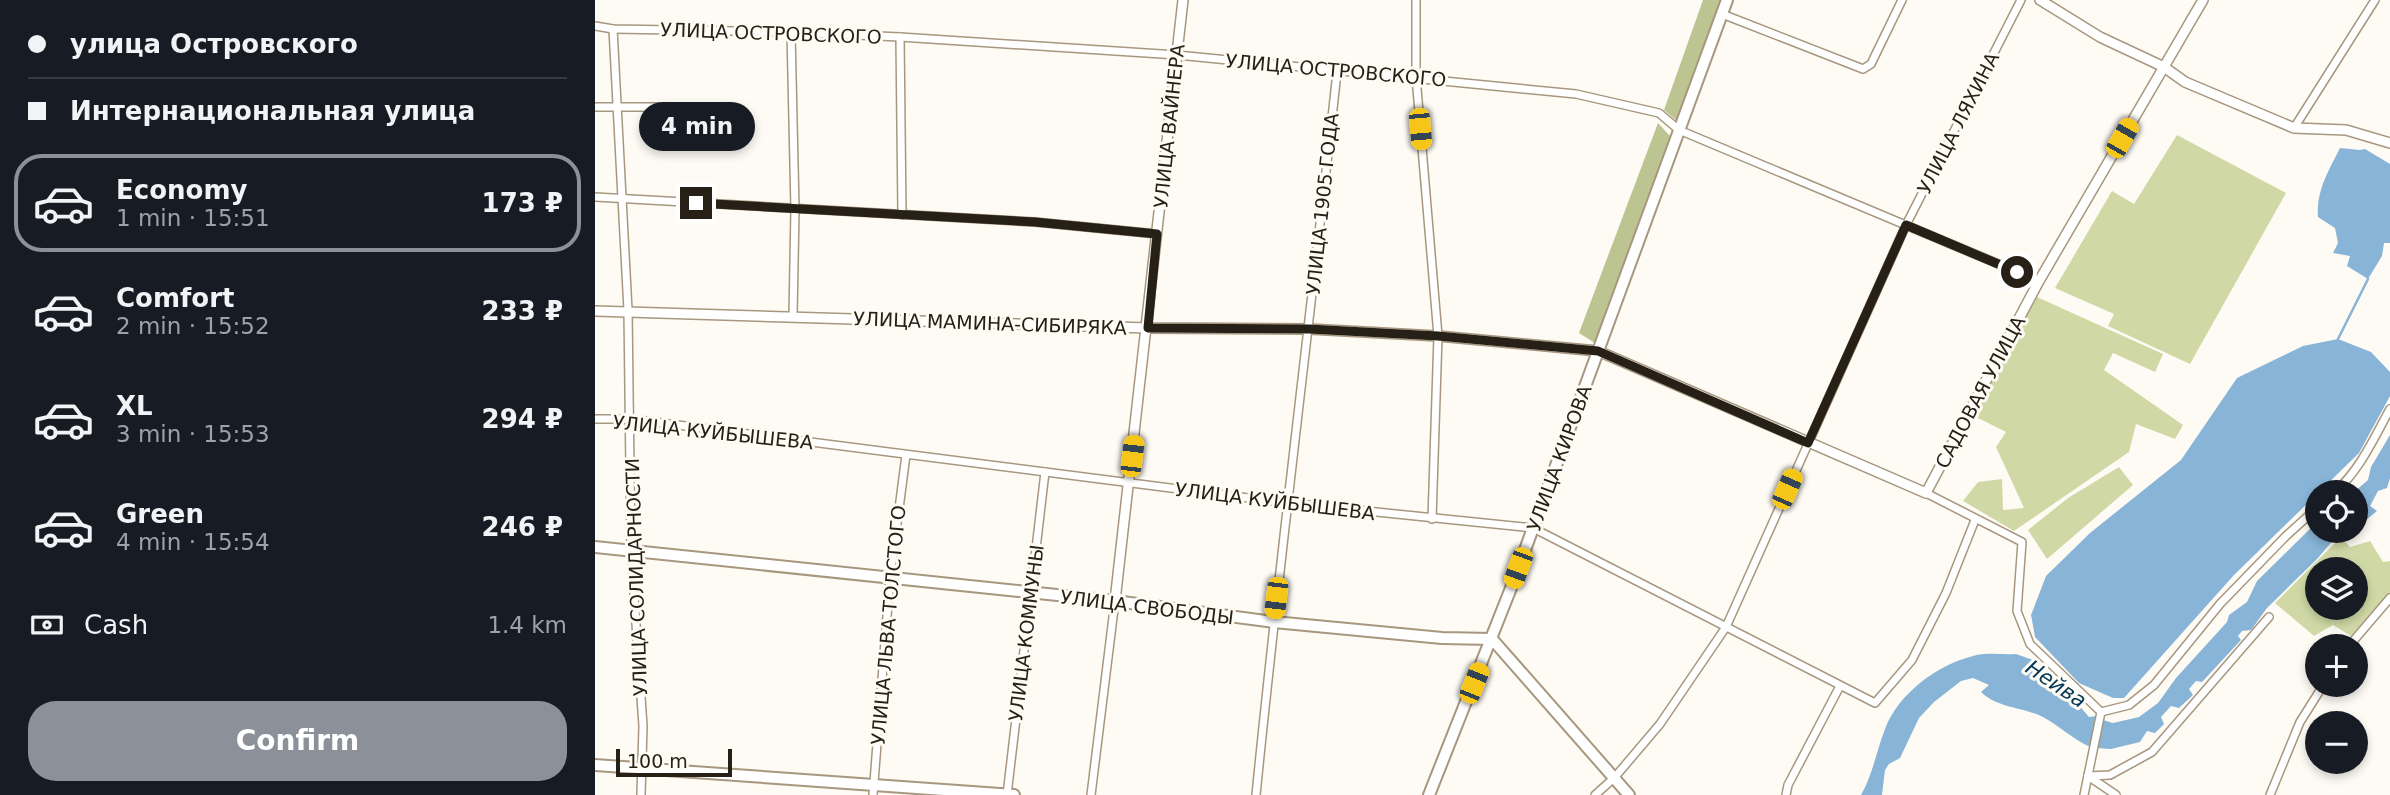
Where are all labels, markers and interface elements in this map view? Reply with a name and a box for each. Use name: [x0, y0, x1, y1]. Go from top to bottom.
street label: УЛИЦА ОСТРОВСКОГО: [660, 18, 882, 48]
text: улица Островского: [70, 29, 358, 59]
street label: УЛИЦА ВАЙНЕРА: [1149, 43, 1189, 209]
street label: УЛИЦА ОСТРОВСКОГО: [1225, 49, 1447, 91]
street label: УЛИЦА ЛЯХИНА: [1913, 49, 2003, 197]
text: Интернациональная улица: [70, 96, 475, 126]
callout: 4 min: [638, 102, 754, 150]
car: [1408, 107, 1433, 151]
street label: УЛИЦА 1905 ГОДА: [1302, 112, 1342, 296]
text: 4 min: [661, 113, 733, 139]
car: [2103, 115, 2142, 161]
icon: car: [32, 172, 95, 235]
text: Economy: [116, 175, 247, 205]
route end: [680, 187, 712, 219]
text: 173 ₽: [482, 188, 563, 218]
text: 1 min · 15:51: [116, 205, 270, 231]
route start: [2001, 256, 2033, 288]
icon: car: [32, 280, 95, 343]
text: Comfort: [116, 283, 234, 313]
text: 233 ₽: [482, 296, 563, 326]
street label: УЛИЦА МАМИНА-СИБИРЯКА: [853, 307, 1127, 339]
street label: САДОВАЯ УЛИЦА: [1931, 312, 2029, 472]
text: 2 min · 15:52: [116, 313, 270, 339]
street label: УЛИЦА КИРОВА: [1522, 382, 1596, 534]
icon: car: [32, 388, 95, 451]
text: XL: [116, 391, 153, 421]
text: 294 ₽: [482, 404, 563, 434]
street label: УЛИЦА КУЙБЫШЕВА: [612, 411, 814, 453]
text: 3 min · 15:53: [116, 421, 270, 447]
car: [1120, 434, 1145, 478]
street label: УЛИЦА СОЛИДАРНОСТИ: [621, 458, 651, 696]
car: [1769, 466, 1806, 512]
street label: УЛИЦА КУЙБЫШЕВА: [1174, 478, 1376, 524]
map controls: [2305, 480, 2368, 774]
button: locate: [2305, 480, 2368, 543]
icon: car: [32, 496, 95, 559]
text: Green: [116, 499, 204, 529]
street label: УЛИЦА ЛЬВА ТОЛСТОГО: [867, 504, 909, 746]
text: 246 ₽: [482, 512, 563, 542]
text: 4 min · 15:54: [116, 529, 270, 555]
street label: УЛИЦА КОММУНЫ: [1004, 543, 1048, 723]
car: [1501, 545, 1536, 591]
button: layers: [2305, 557, 2368, 620]
car: [1264, 576, 1289, 620]
street label: УЛИЦА СВОБОДЫ: [1059, 585, 1235, 629]
icon: cash: [28, 606, 66, 644]
text: Cash: [84, 610, 148, 640]
text: 1.4 km: [487, 612, 567, 638]
button: +: [2305, 634, 2368, 697]
water label: Нейва: [2021, 655, 2091, 713]
car: [1457, 660, 1492, 706]
button: Confirm: [28, 701, 567, 781]
button: −: [2305, 711, 2368, 774]
scale bar: [616, 746, 731, 778]
text: 100 m: [627, 750, 688, 772]

